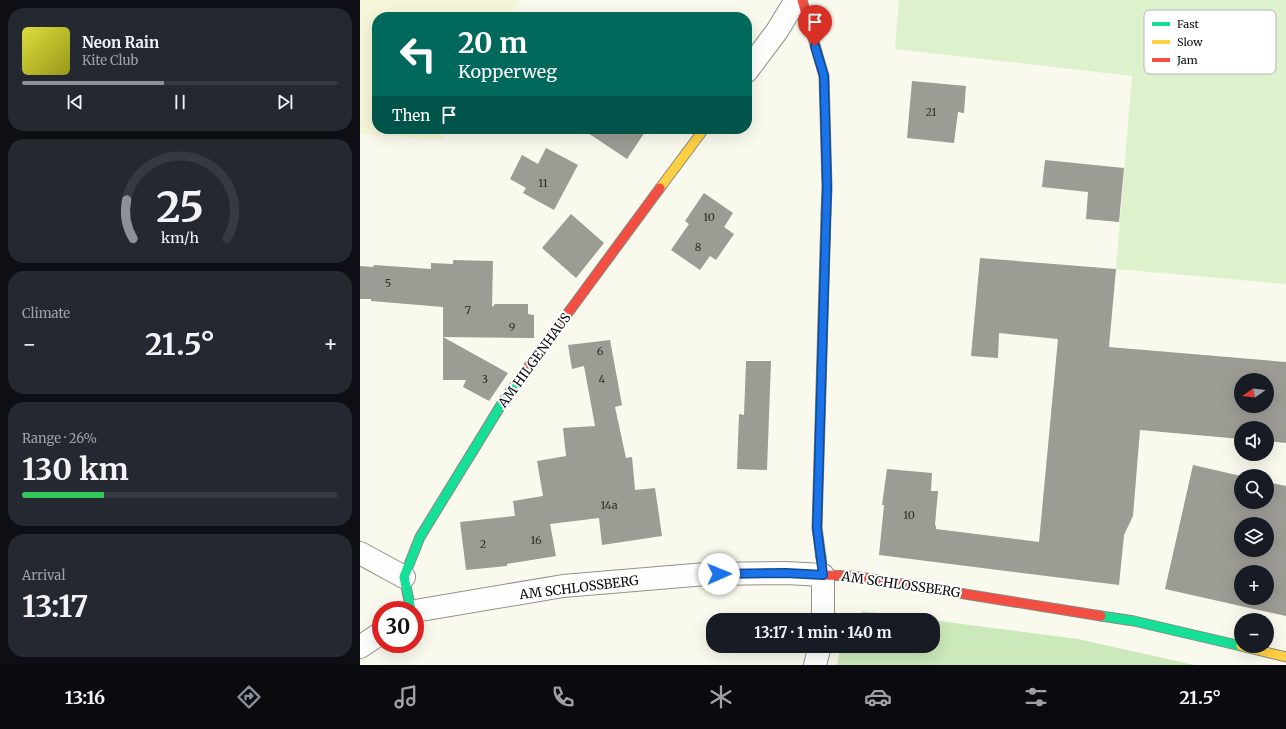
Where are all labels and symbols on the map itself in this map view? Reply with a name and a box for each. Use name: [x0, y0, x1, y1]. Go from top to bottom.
pin: [798, 5, 832, 46]
legend: [1144, 10, 1276, 74]
text: Fast: [1177, 17, 1200, 31]
text: Slow: [1177, 35, 1203, 49]
text: Jam: [1176, 53, 1198, 67]
house number: 21: [925, 105, 937, 119]
house number: 11: [538, 176, 548, 190]
house number: 10: [703, 210, 715, 224]
house number: 8: [695, 240, 702, 254]
house number: 5: [385, 276, 391, 290]
house number: 7: [465, 303, 471, 317]
street label: AM HILGENHAUS: [494, 309, 575, 412]
house number: 9: [509, 320, 516, 334]
house number: 6: [597, 344, 604, 358]
house number: 3: [482, 372, 488, 386]
house number: 4: [599, 372, 606, 386]
north arrow: [1234, 373, 1274, 413]
house number: 14a: [600, 498, 618, 512]
house number: 10: [903, 508, 915, 522]
house number: 16: [530, 533, 542, 547]
house number: 2: [480, 537, 486, 551]
position arrow: [698, 553, 740, 595]
street label: AM SCHLOSSBERG: [839, 568, 962, 601]
street label: AM SCHLOSSBERG: [518, 572, 640, 603]
speed limit sign: 30: [372, 601, 424, 653]

